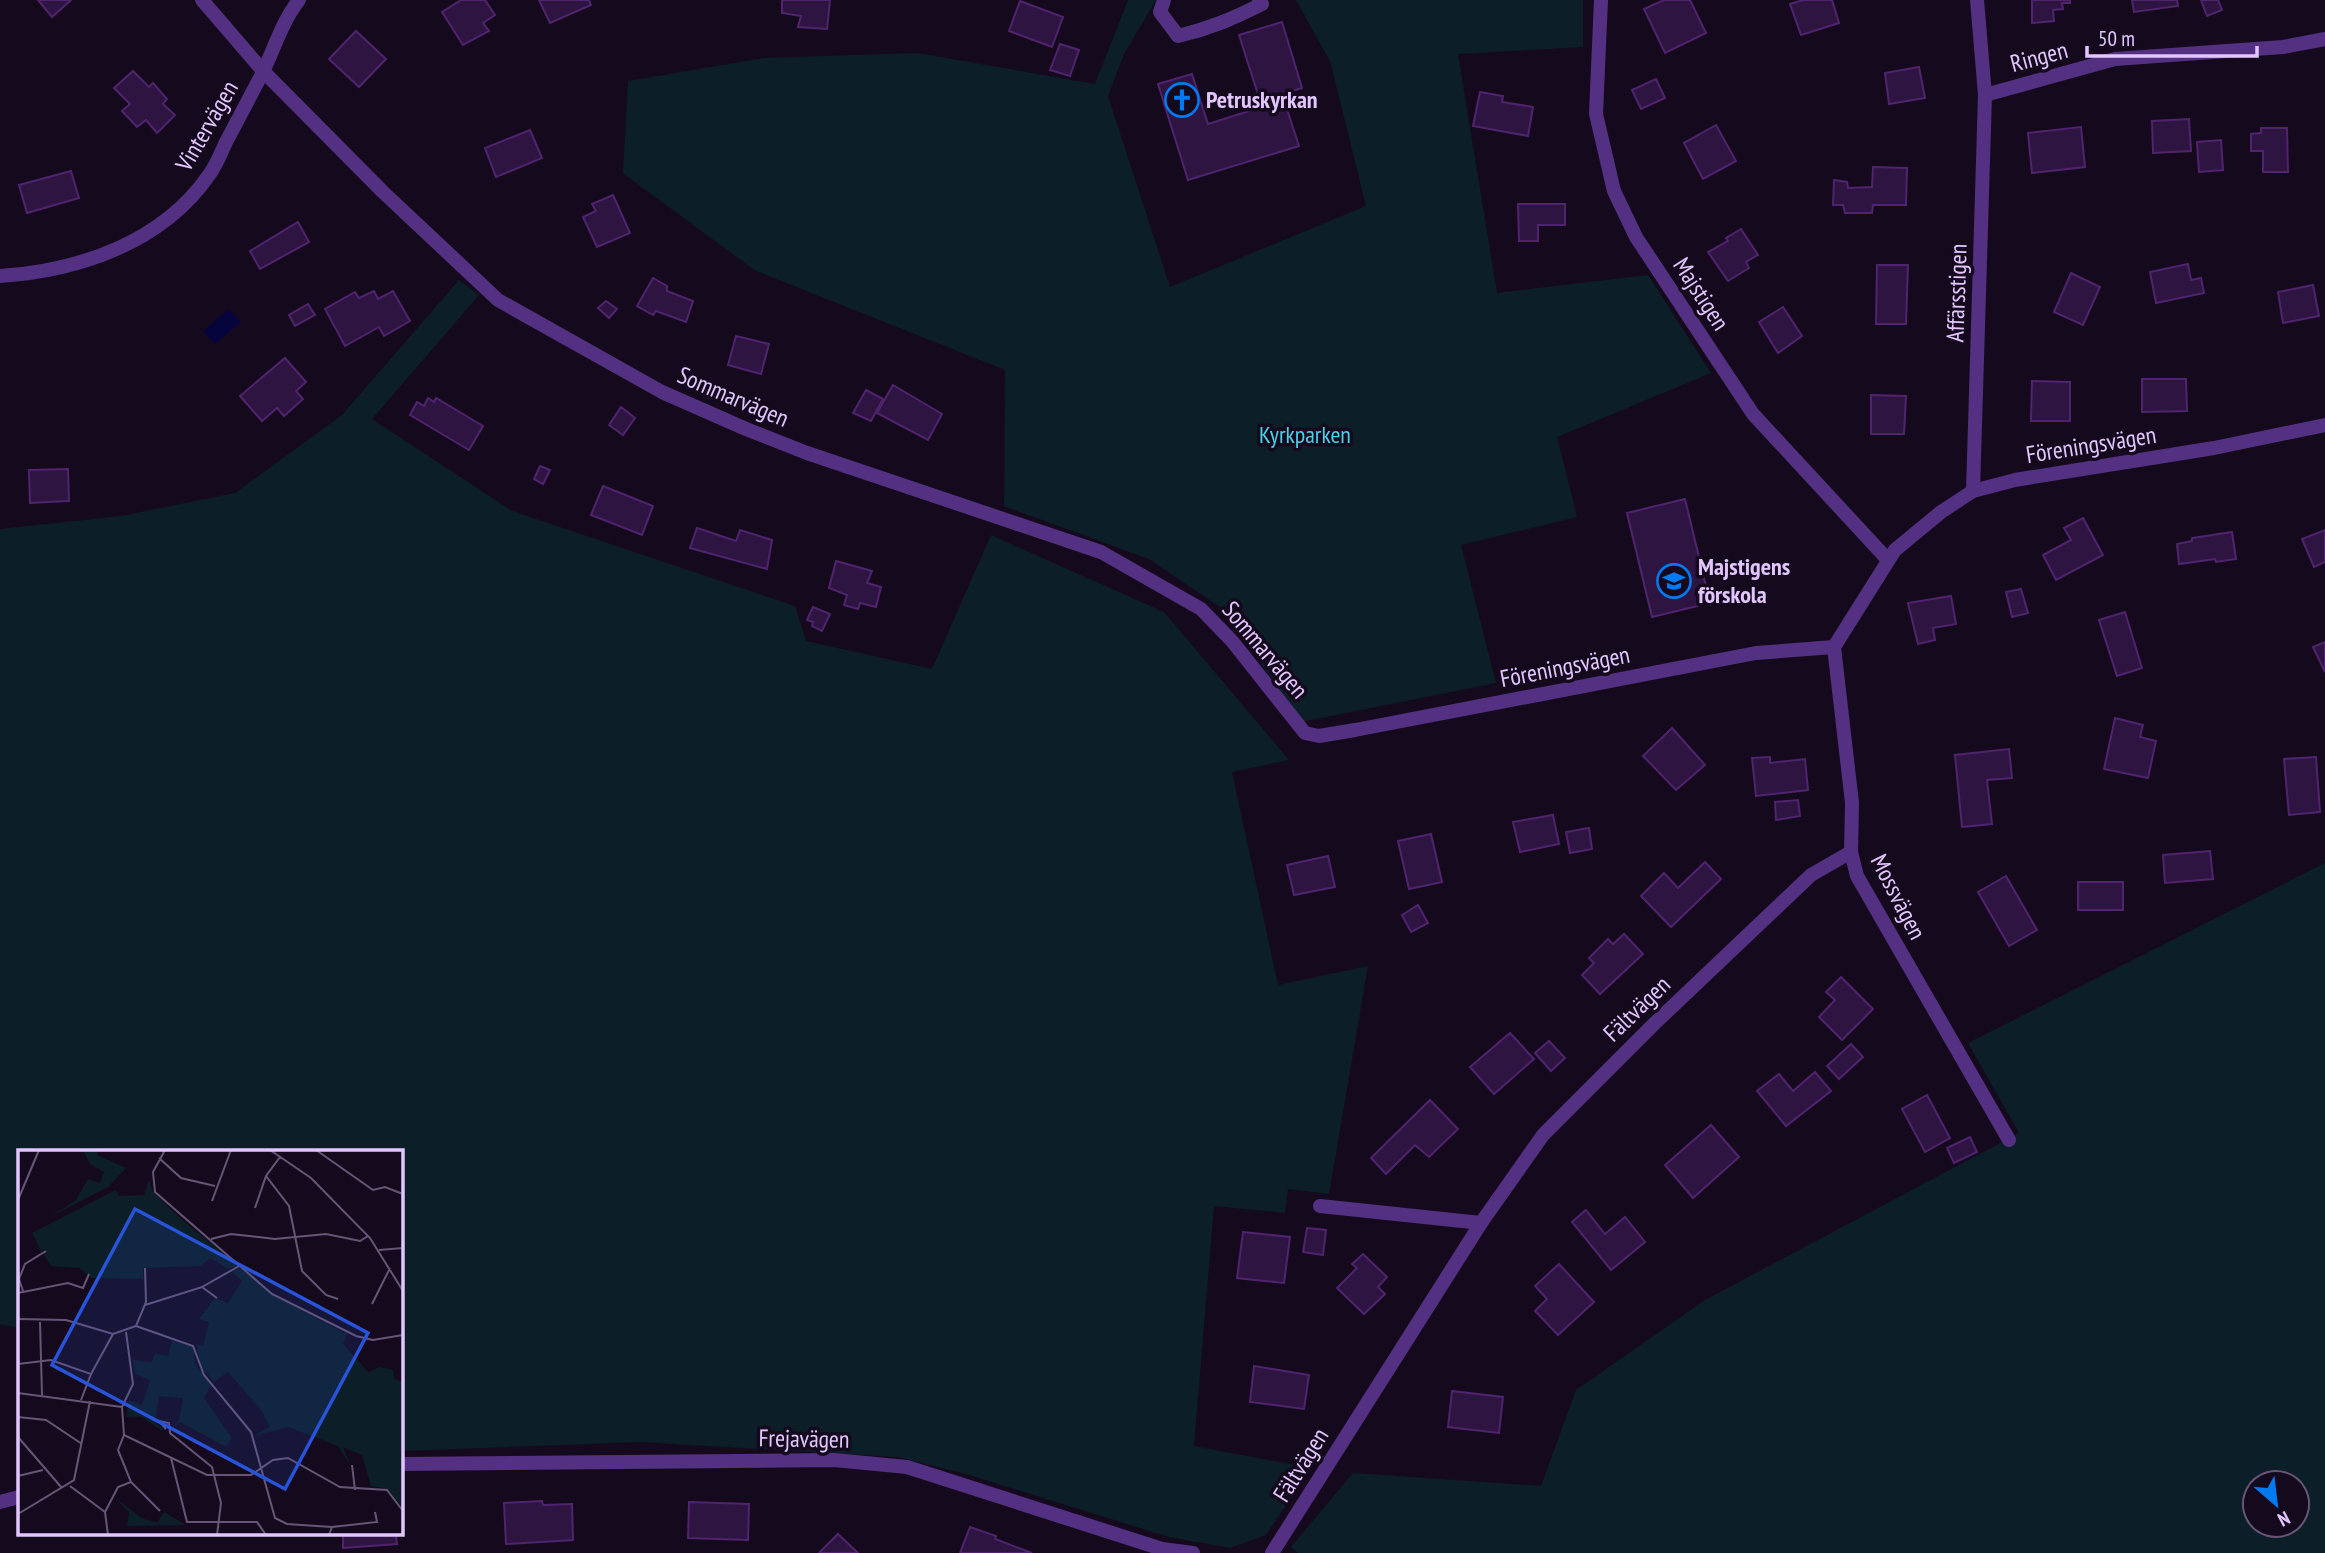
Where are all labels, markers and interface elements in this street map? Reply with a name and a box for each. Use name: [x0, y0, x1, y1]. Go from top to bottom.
scale bar: [2087, 14, 2257, 58]
text: 50 m: [2098, 25, 2135, 52]
street label: Ringen: [2007, 34, 2071, 79]
street label: Vintervägen: [168, 75, 245, 177]
church icon: Petruskyrkan: [1163, 81, 1201, 119]
place label: Petruskyrkan: [1206, 84, 1318, 115]
street label: Affärsstigen: [1939, 243, 1974, 343]
street label: Majstigen: [1666, 251, 1736, 336]
street label: Sommarvägen: [673, 359, 793, 434]
park label: Kyrkparken: [1259, 419, 1351, 450]
street label: Föreningsvägen: [2024, 419, 2158, 470]
place label: Majstigens förskola: [1698, 551, 1790, 610]
school or university icon: Majstigens förskola: [1655, 562, 1693, 600]
street label: Sommarvägen: [1216, 595, 1315, 705]
street label: Föreningsvägen: [1498, 639, 1632, 694]
street label: Mossvägen: [1864, 849, 1933, 945]
street label: Fältvägen: [1597, 969, 1677, 1048]
inset map: [18, 1150, 402, 1536]
street label: Frejavägen: [758, 1422, 850, 1455]
street label: Fältvägen: [1266, 1422, 1335, 1507]
north arrow: [2241, 1469, 2311, 1539]
text: N: [2274, 1506, 2294, 1532]

